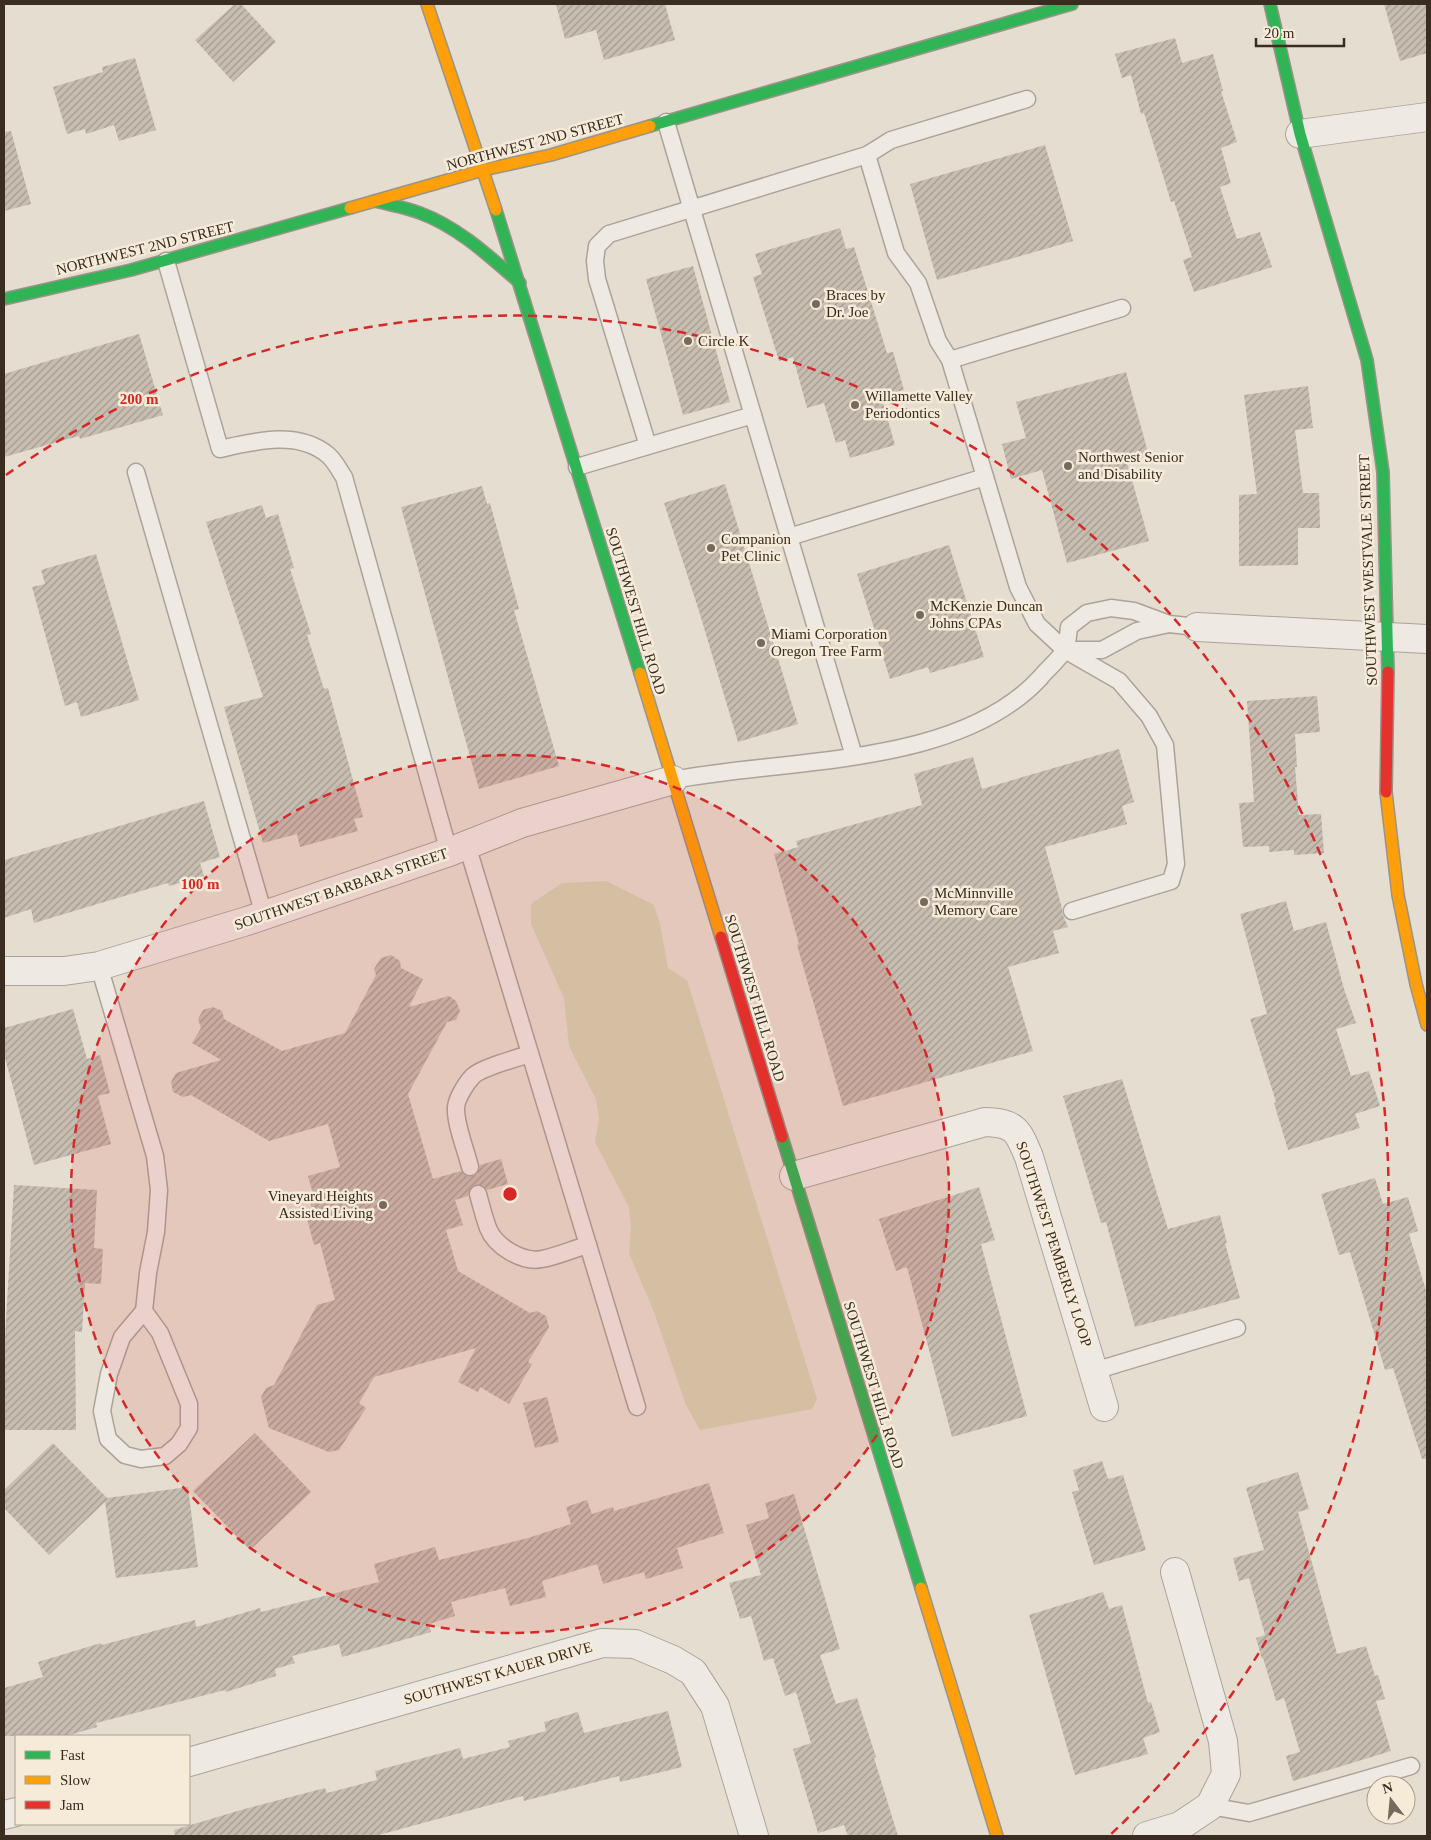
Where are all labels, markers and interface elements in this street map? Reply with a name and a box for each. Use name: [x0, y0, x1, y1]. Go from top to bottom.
scale bar: [1256, 15, 1344, 47]
text: 20 m: [1264, 25, 1295, 41]
street label: NORTHWEST 2ND STREET: [445, 111, 625, 173]
street label: NORTHWEST 2ND STREET: [54, 218, 236, 278]
place label: Braces by Dr. Joe: [826, 287, 886, 320]
marker: Braces by Dr. Joe: [810, 298, 822, 310]
place label: Circle K: [698, 333, 749, 349]
marker: Circle K: [682, 335, 694, 347]
place label: Willamette Valley Periodontics: [865, 388, 973, 421]
text: 200 m: [120, 391, 159, 407]
marker: Willamette Valley Periodontics: [849, 399, 861, 411]
place label: Northwest Senior and Disability: [1078, 449, 1183, 482]
street label: SOUTHWEST WESTVALE STREET: [1356, 454, 1380, 686]
marker: Northwest Senior and Disability: [1062, 460, 1074, 472]
street label: SOUTHWEST HILL ROAD: [603, 525, 669, 697]
place label: Companion Pet Clinic: [721, 531, 791, 564]
marker: Companion Pet Clinic: [705, 542, 717, 554]
place label: McKenzie Duncan Johns CPAs: [930, 598, 1043, 631]
marker: McKenzie Duncan Johns CPAs: [914, 609, 926, 621]
place label: Miami Corporation Oregon Tree Farm: [771, 626, 888, 659]
marker: Miami Corporation Oregon Tree Farm: [755, 637, 767, 649]
street label: SOUTHWEST BARBARA STREET: [232, 845, 450, 933]
text: 100 m: [181, 876, 220, 892]
place label: McMinnville Memory Care: [934, 885, 1018, 918]
marker: McMinnville Memory Care: [918, 896, 930, 908]
street label: SOUTHWEST HILL ROAD: [722, 912, 788, 1084]
street label: SOUTHWEST PEMBERLY LOOP: [1013, 1139, 1095, 1349]
centre of rings: [501, 1185, 519, 1203]
place label: Vineyard Heights Assisted Living: [268, 1188, 373, 1221]
marker: Vineyard Heights Assisted Living: [377, 1199, 389, 1211]
street label: SOUTHWEST HILL ROAD: [841, 1299, 907, 1471]
street label: SOUTHWEST KAUER DRIVE: [402, 1638, 594, 1708]
legend: [15, 1735, 190, 1825]
text: Fast: [60, 1747, 86, 1763]
text: Slow: [60, 1772, 91, 1788]
north arrow: [1366, 1775, 1416, 1825]
text: N: [1381, 1779, 1394, 1797]
text: Jam: [60, 1797, 84, 1813]

